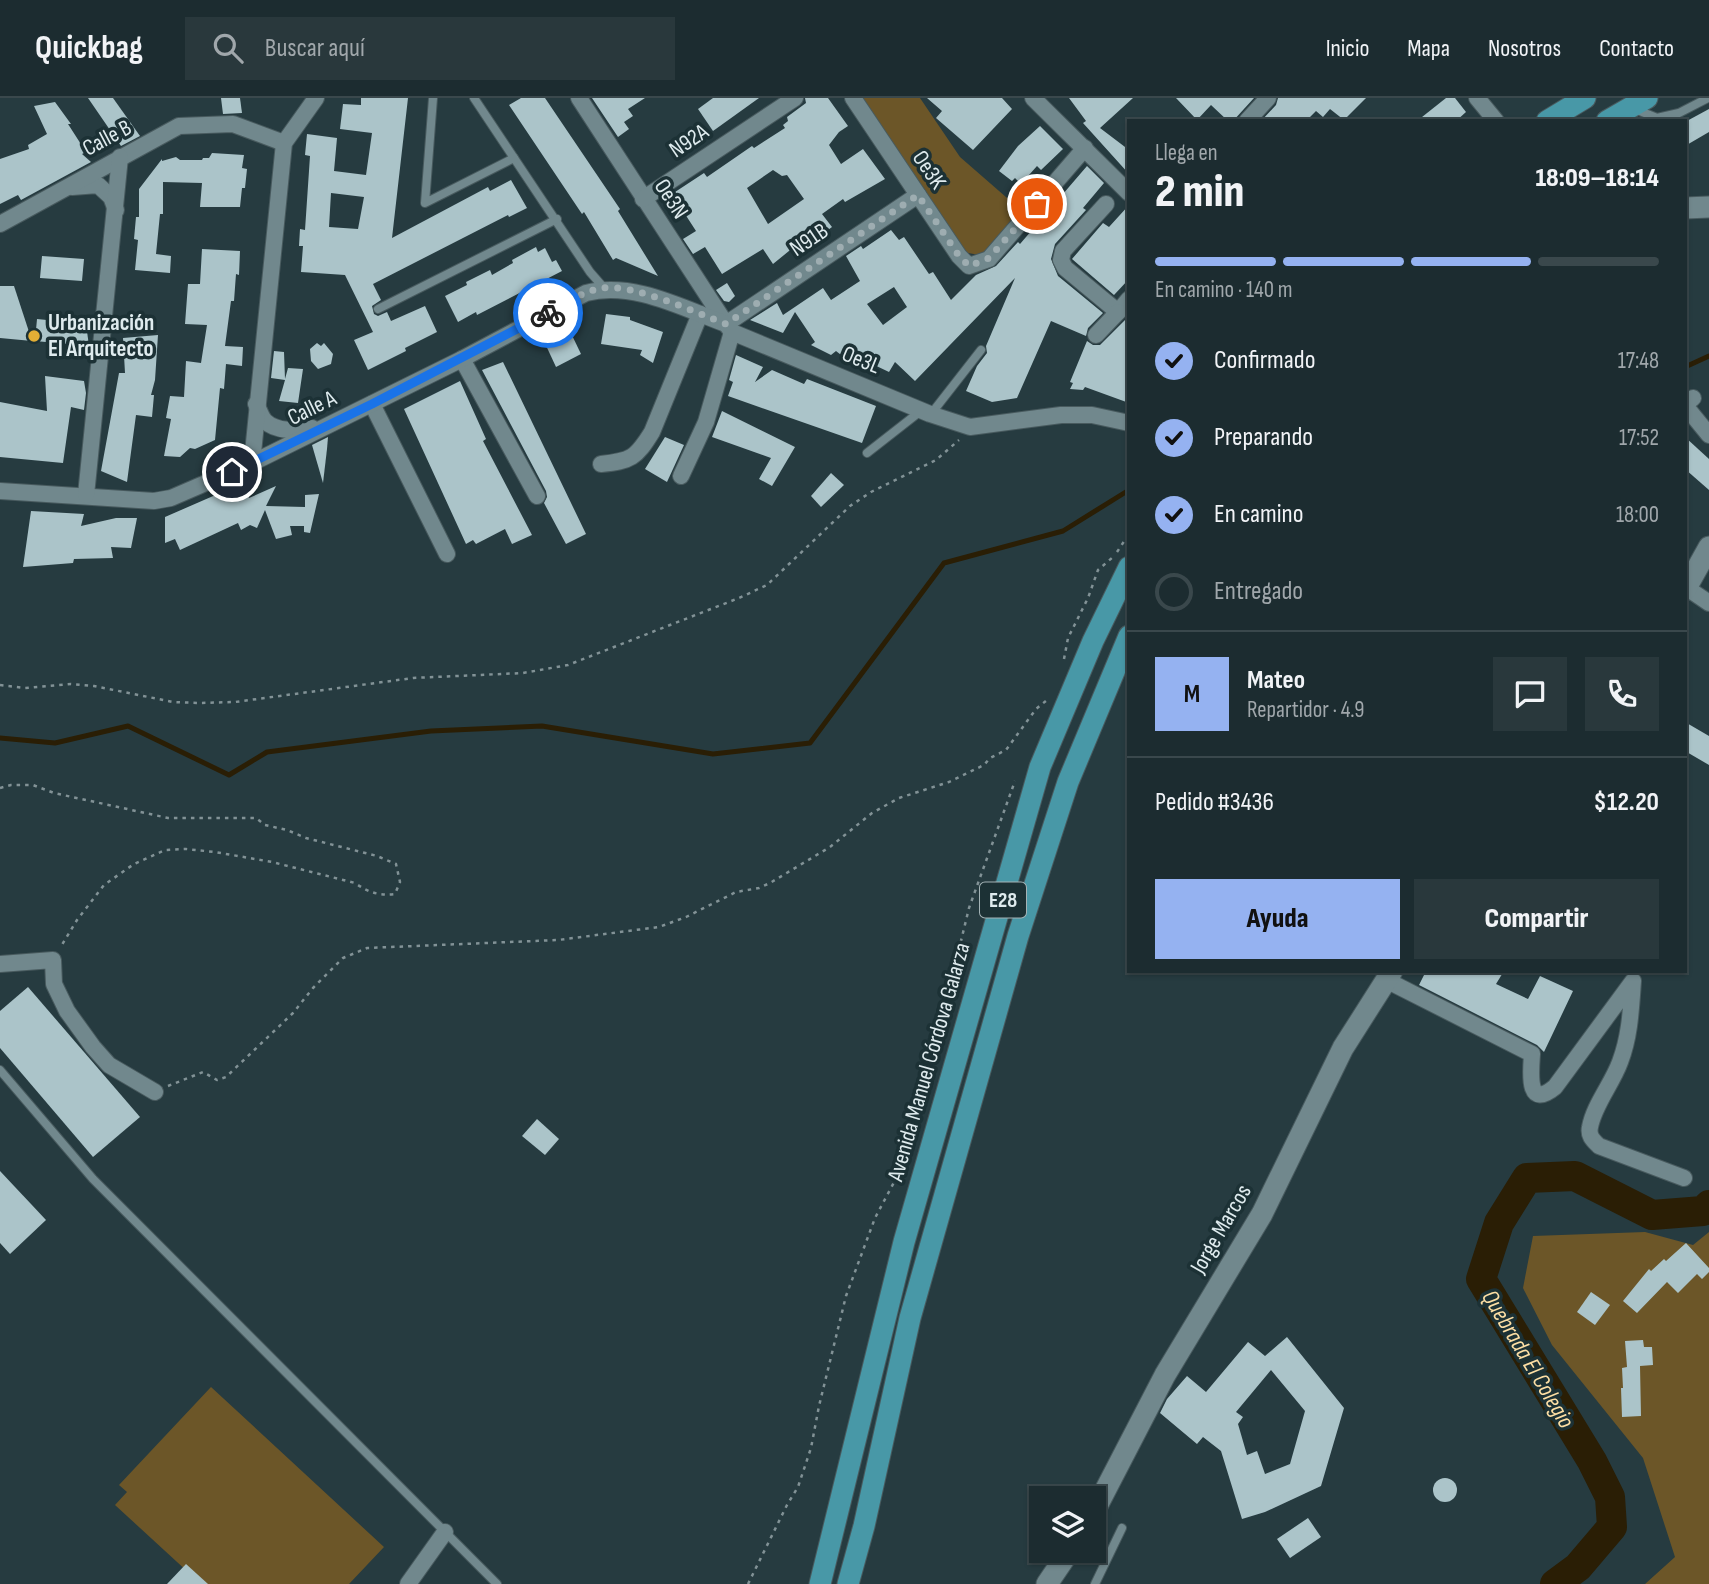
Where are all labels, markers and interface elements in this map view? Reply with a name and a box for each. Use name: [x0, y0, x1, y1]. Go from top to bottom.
search box: [185, 17, 675, 80]
text: Quickbag: [35, 28, 143, 68]
icon: search: [209, 29, 247, 67]
text: Buscar aquí: [265, 33, 365, 64]
text: Inicio: [1326, 34, 1369, 63]
text: Mapa: [1407, 34, 1450, 63]
text: Nosotros: [1488, 34, 1561, 63]
text: Contacto: [1599, 34, 1674, 63]
street label: Calle B: [78, 114, 136, 162]
street label: N92A: [664, 118, 714, 164]
text: Llega en: [1155, 139, 1218, 167]
street label: Oe3K: [906, 145, 952, 195]
text: 18:09–18:14: [1535, 163, 1659, 194]
text: 2 min: [1155, 165, 1244, 220]
street label: Oe3N: [648, 174, 694, 224]
pin: [1007, 174, 1067, 234]
icon: bag: [1018, 185, 1056, 223]
street label: N91B: [784, 217, 834, 263]
text: En camino · 140 m: [1155, 276, 1292, 304]
courier: [513, 278, 583, 348]
icon: bike: [529, 294, 567, 332]
place label: Urbanización El Arquitecto: [48, 309, 154, 363]
marker: Urbanización El Arquitecto: [26, 328, 42, 344]
street label: Oe3L: [838, 340, 885, 380]
icon: check: [1155, 342, 1193, 380]
text: Confirmado: [1214, 345, 1315, 376]
text: 17:48: [1618, 347, 1659, 375]
street label: Calle A: [283, 384, 341, 432]
icon: check: [1155, 419, 1193, 457]
text: Preparando: [1214, 422, 1313, 453]
text: 17:52: [1619, 424, 1659, 452]
pin: [202, 442, 262, 502]
icon: home: [213, 453, 251, 491]
icon: check: [1155, 496, 1193, 534]
text: En camino: [1214, 499, 1304, 530]
text: 18:00: [1616, 501, 1659, 529]
text: Entregado: [1214, 576, 1303, 607]
button: chat: [1493, 657, 1567, 731]
button: phone: [1585, 657, 1659, 731]
text: Mateo: [1247, 665, 1305, 696]
text: M: [1184, 679, 1200, 710]
text: Repartidor · 4.9: [1247, 696, 1364, 724]
text: Pedido #3436: [1155, 787, 1274, 818]
text: $12.20: [1594, 787, 1659, 818]
button: Ayuda: [1155, 879, 1400, 959]
button: Compartir: [1414, 879, 1659, 959]
road number: E28: [980, 882, 1026, 918]
street label: Avenida Manuel Córdova Galarza: [881, 940, 976, 1185]
street label: Jorge Marcos: [1184, 1180, 1258, 1279]
water label: Quebrada El Colegio: [1475, 1285, 1581, 1434]
map controls: [1029, 1486, 1106, 1563]
button: layers: [1029, 1486, 1106, 1563]

